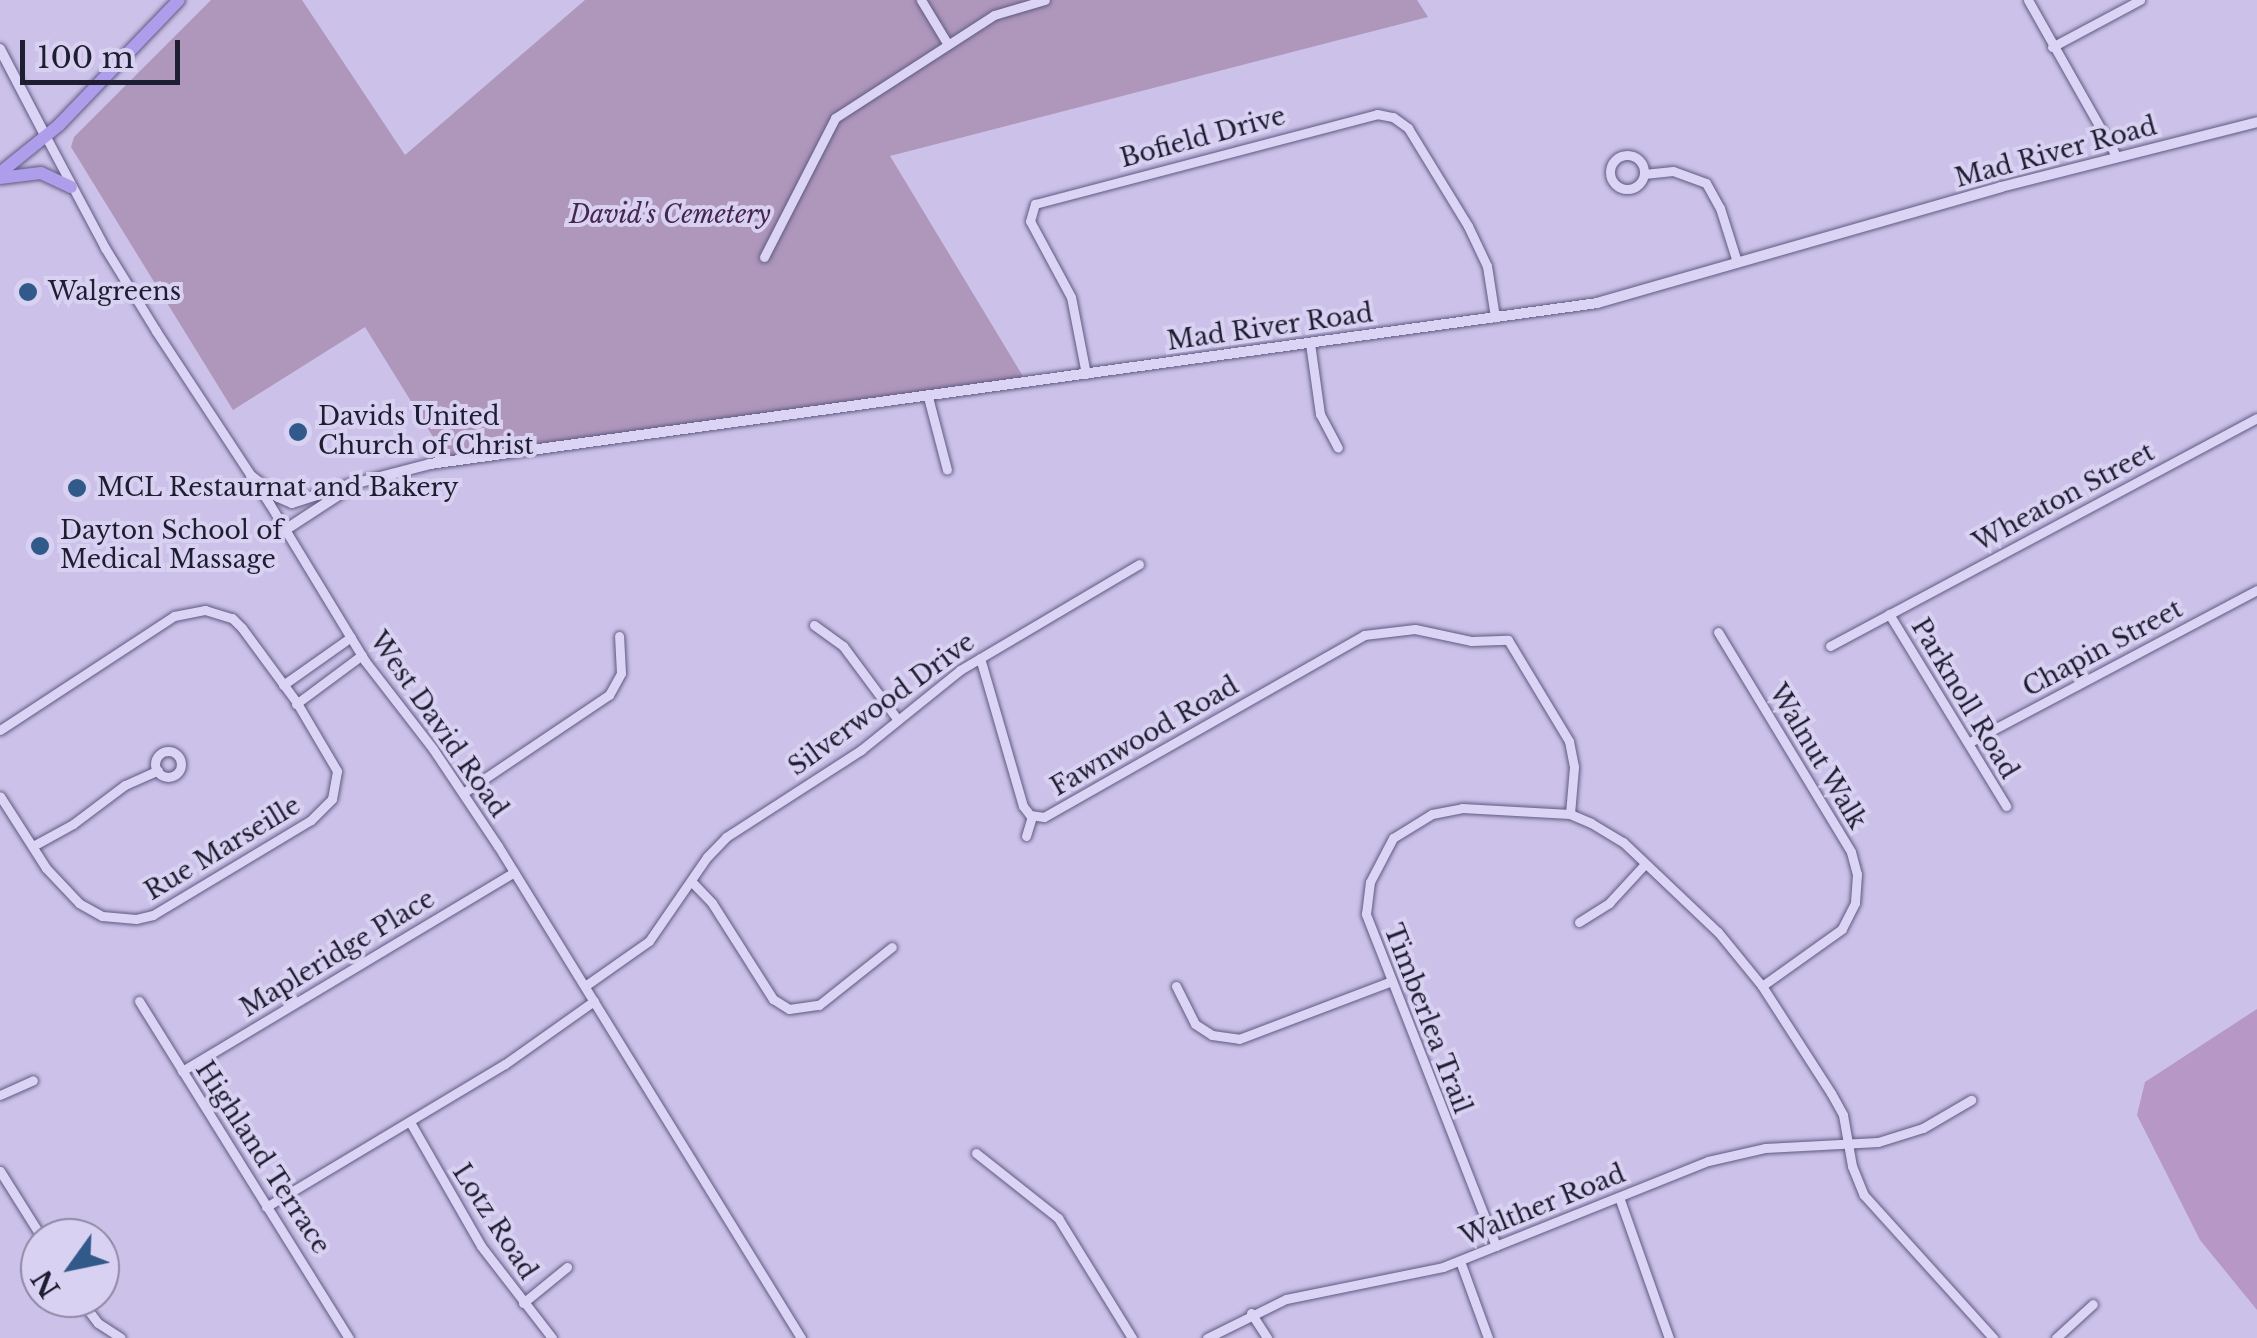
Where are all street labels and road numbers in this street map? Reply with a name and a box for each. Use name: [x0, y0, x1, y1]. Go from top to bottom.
street label: Bofield Drive: [1117, 102, 1289, 174]
street label: Mad River Road: [1952, 112, 2160, 194]
street label: Mad River Road: [1165, 299, 1375, 357]
street label: Wheaton Street: [1968, 438, 2160, 558]
street label: Chapin Street: [2018, 594, 2188, 704]
street label: Parknoll Road: [1904, 613, 2024, 785]
street label: West David Road: [363, 627, 513, 823]
street label: Silverwood Drive: [783, 627, 981, 783]
street label: Fawnwood Road: [1046, 671, 1244, 803]
street label: Walnut Walk: [1762, 679, 1872, 835]
street label: Rue Marseille: [140, 791, 306, 907]
street label: Mapleridge Place: [236, 884, 440, 1024]
street label: Timberlea Trail: [1377, 920, 1477, 1118]
street label: Highland Terrace: [188, 1056, 336, 1260]
street label: Lotz Road: [446, 1159, 542, 1285]
street label: Walther Road: [1456, 1159, 1630, 1253]

